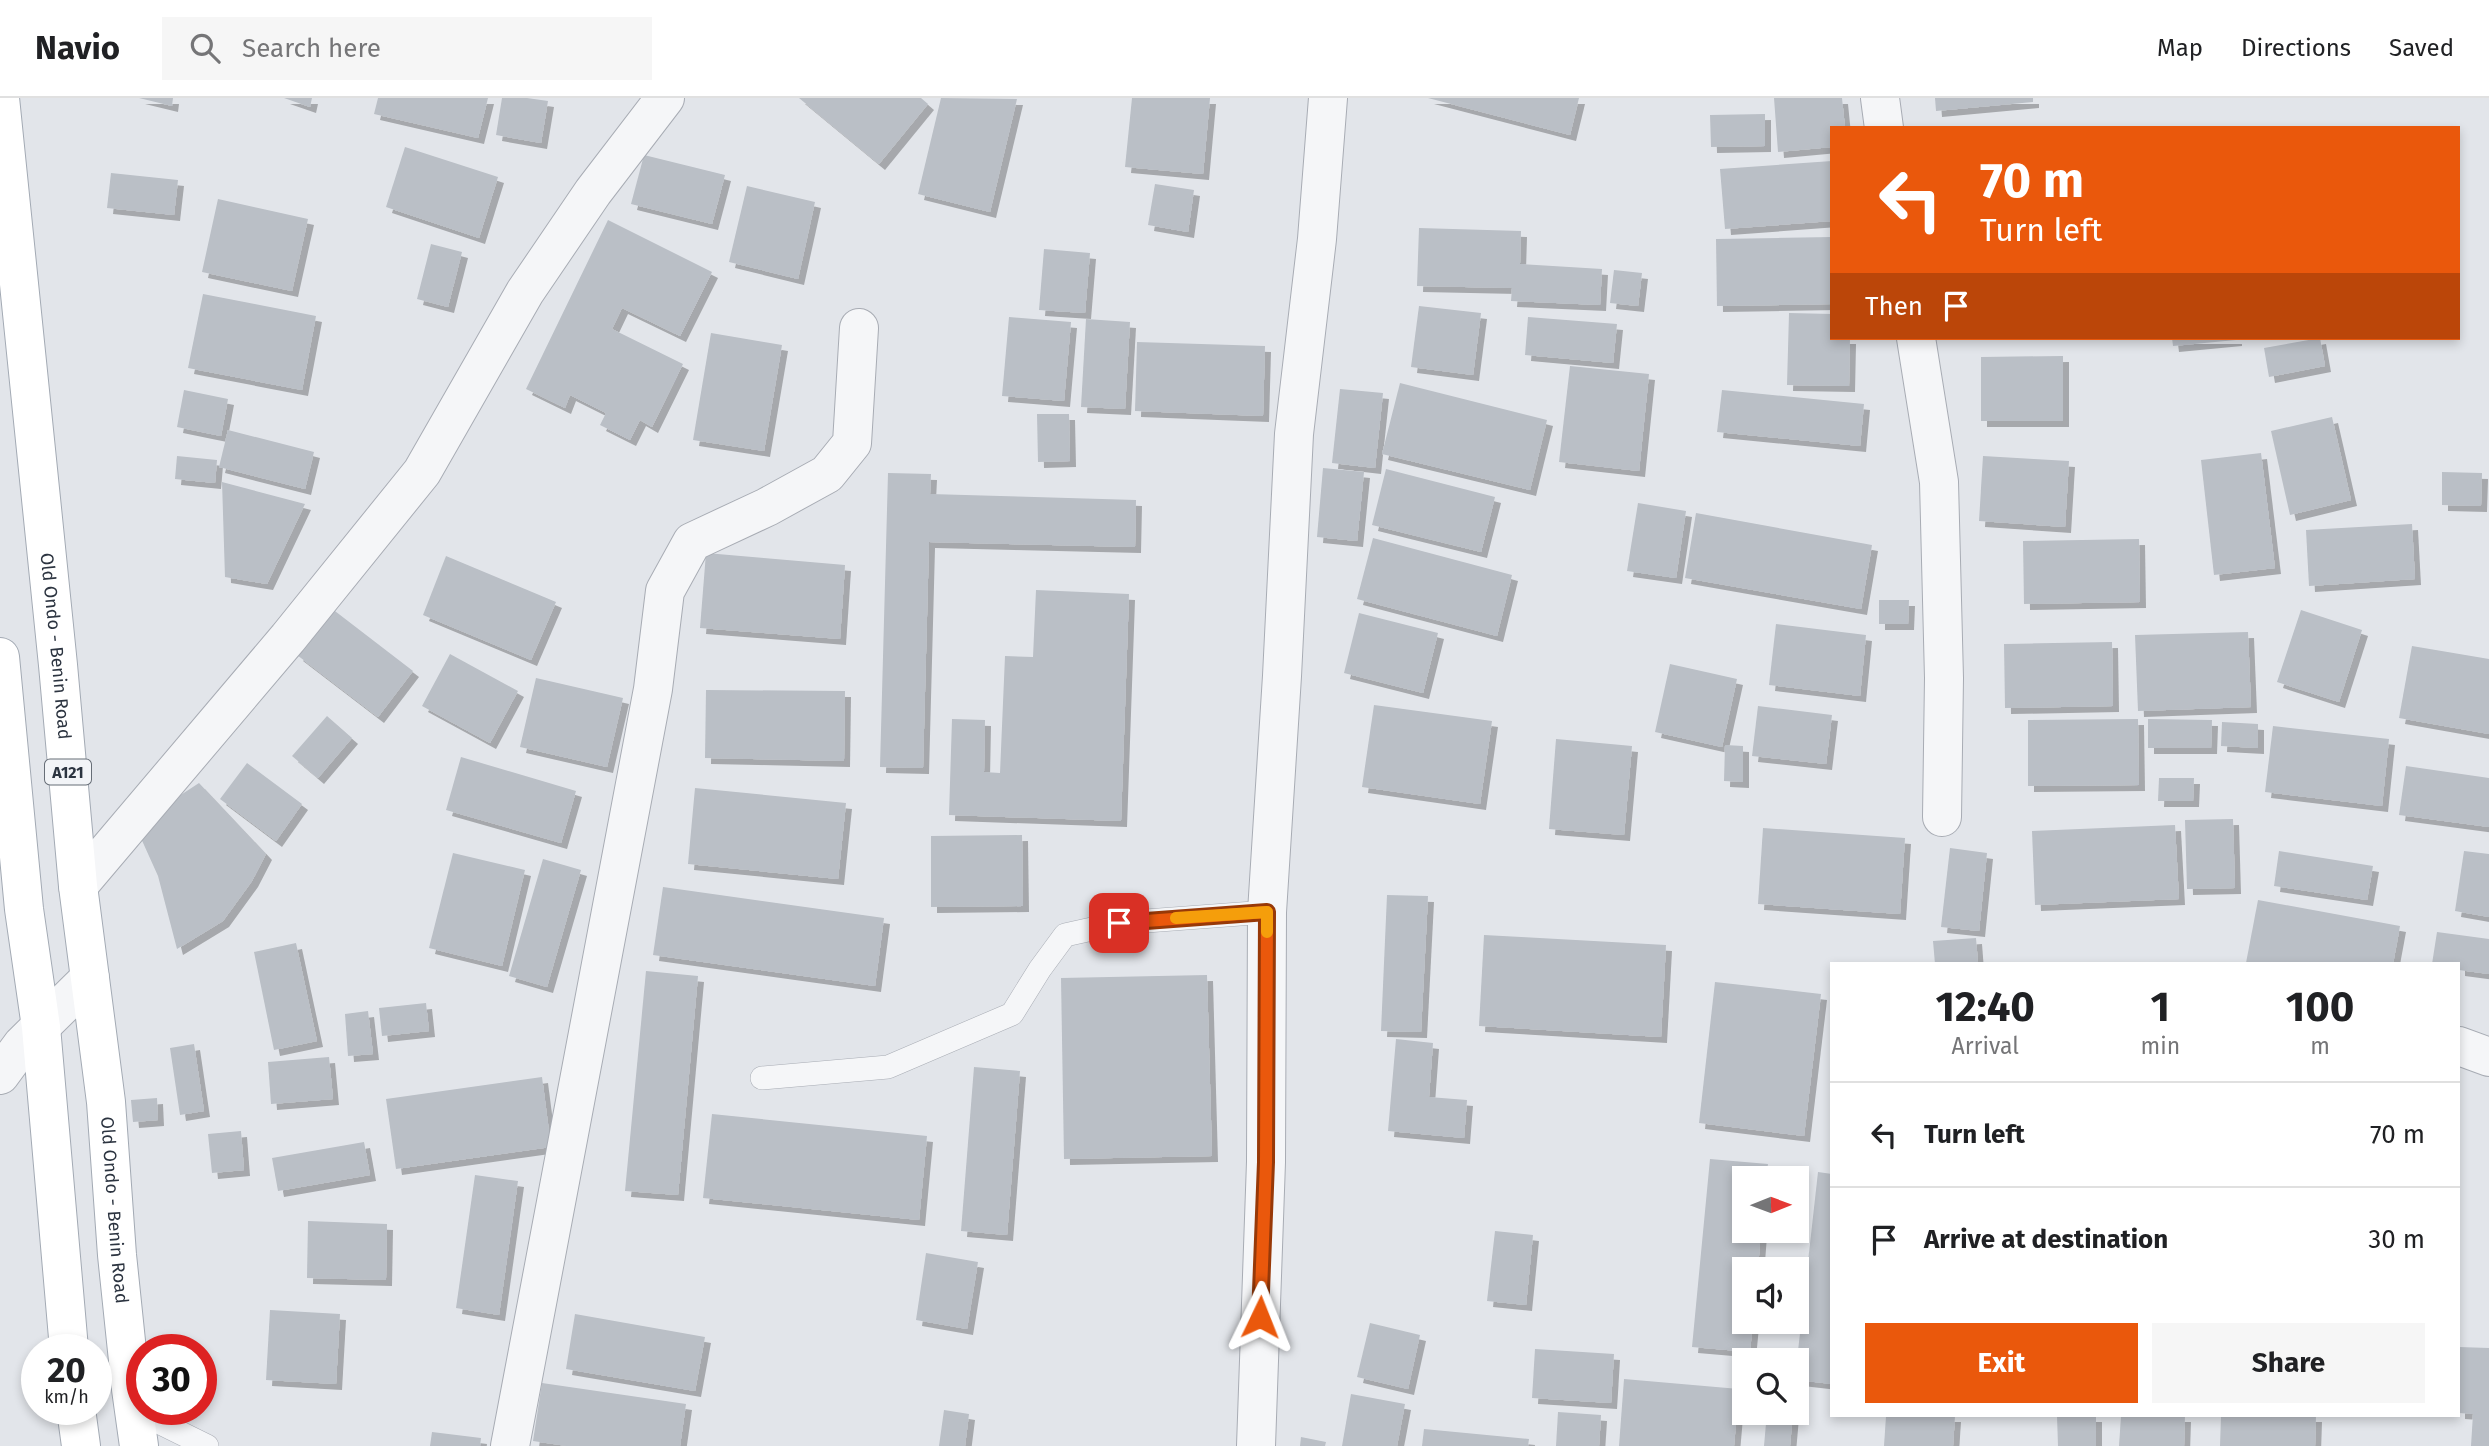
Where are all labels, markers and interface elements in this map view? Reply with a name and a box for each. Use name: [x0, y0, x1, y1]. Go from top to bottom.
search box: [162, 17, 652, 80]
text: Navio: [35, 28, 120, 68]
icon: search: [186, 29, 224, 67]
text: Search here: [242, 33, 381, 64]
text: Map: [2157, 34, 2203, 62]
text: Directions: [2241, 34, 2351, 62]
text: Saved: [2389, 34, 2454, 62]
text: 70 m: [1980, 151, 2084, 210]
icon: left: [1865, 154, 1956, 245]
text: Turn left: [1980, 211, 2102, 249]
icon: arrive: [1937, 287, 1975, 325]
text: Then: [1865, 291, 1923, 322]
street label: Old Ondo - Benin Road: [36, 552, 76, 741]
road number: A121: [45, 760, 91, 785]
pin: [1089, 893, 1149, 953]
icon: arrive: [1100, 904, 1138, 942]
text: 12:40: [1936, 982, 2035, 1032]
text: 1: [2151, 982, 2170, 1032]
text: 100: [2286, 982, 2354, 1032]
text: Arrival: [1952, 1032, 2019, 1060]
text: min: [2141, 1032, 2180, 1060]
text: m: [2310, 1032, 2330, 1060]
street label: Old Ondo - Benin Road: [96, 1116, 133, 1305]
icon: left: [1865, 1116, 1903, 1154]
text: Turn left: [1924, 1119, 2025, 1150]
text: 70 m: [2370, 1119, 2425, 1150]
north arrow: [1732, 1166, 1810, 1242]
map controls: [1732, 1166, 1809, 1425]
icon: arrive: [1865, 1221, 1903, 1259]
text: Arrive at destination: [1924, 1224, 2168, 1255]
text: 30 m: [2368, 1224, 2425, 1255]
button: sound: [1732, 1257, 1809, 1334]
position arrow: [1223, 1280, 1297, 1354]
button: Exit: [1865, 1323, 2138, 1403]
button: Share: [2152, 1323, 2425, 1403]
speed limit sign: 30: [126, 1334, 217, 1425]
button: search: [1732, 1348, 1809, 1425]
text: 20: [47, 1349, 86, 1391]
text: km/h: [44, 1386, 89, 1408]

